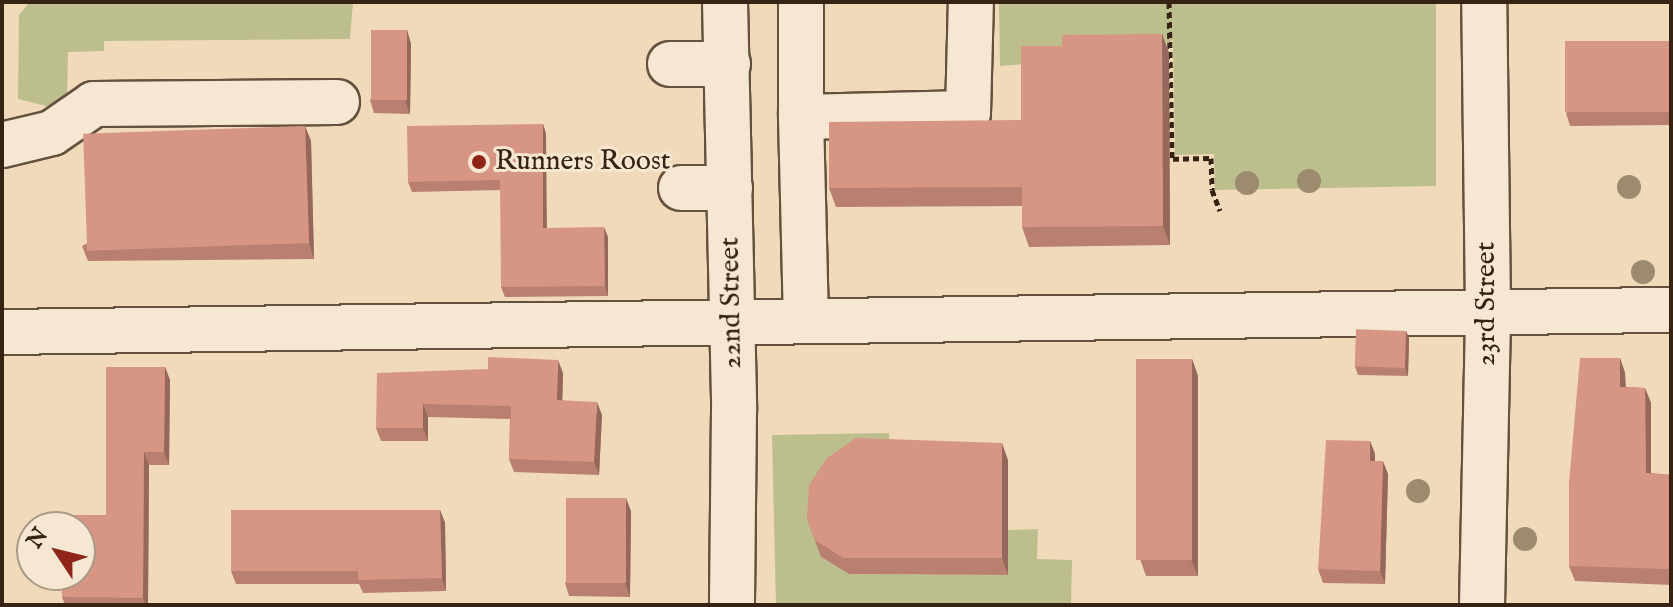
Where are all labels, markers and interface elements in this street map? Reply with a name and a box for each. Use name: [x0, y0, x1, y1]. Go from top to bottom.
place label: Runners Roost: [495, 145, 670, 179]
marker: Runners Roost: [470, 153, 488, 171]
street label: 22nd Street: [714, 237, 750, 369]
street label: 23rd Street: [1470, 242, 1504, 366]
north arrow: [16, 511, 96, 591]
text: N: [21, 523, 55, 554]

